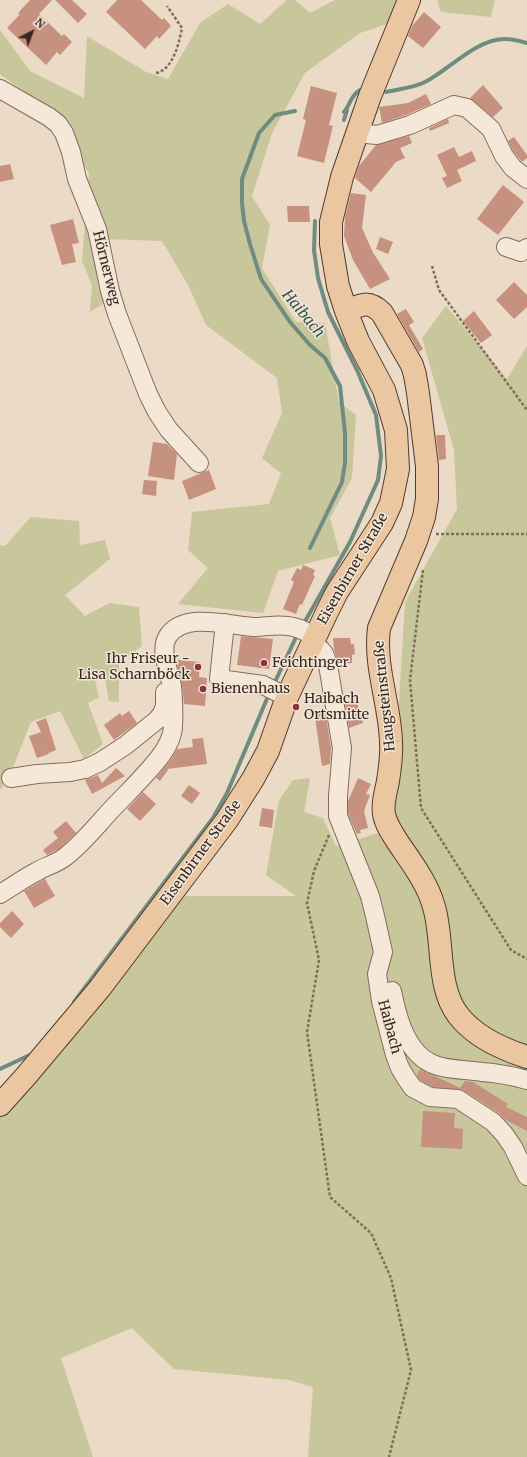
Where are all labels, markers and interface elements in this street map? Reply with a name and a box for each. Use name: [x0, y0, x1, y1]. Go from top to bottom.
north arrow: [12, 12, 52, 52]
text: N: [32, 15, 48, 31]
street label: Hörnerweg: [89, 229, 123, 307]
water label: Haibach: [278, 286, 328, 342]
street label: Eisenbirner Straße: [314, 510, 392, 628]
street label: Haugsteinstraße: [371, 640, 399, 752]
place label: Ihr Friseur - Lisa Scharnböck: [78, 651, 190, 684]
place label: Feichtinger: [272, 655, 349, 671]
marker: Feichtinger: [259, 658, 269, 668]
marker: Ihr Friseur - Lisa Scharnböck: [193, 662, 203, 672]
place label: Bienenhaus: [211, 681, 290, 697]
marker: Bienenhaus: [198, 684, 208, 694]
place label: Haibach Ortsmitte: [304, 691, 369, 724]
marker: Haibach Ortsmitte: [291, 702, 301, 712]
street label: Eisenbirner Straße: [157, 797, 245, 909]
street label: Haibach: [374, 998, 404, 1056]

